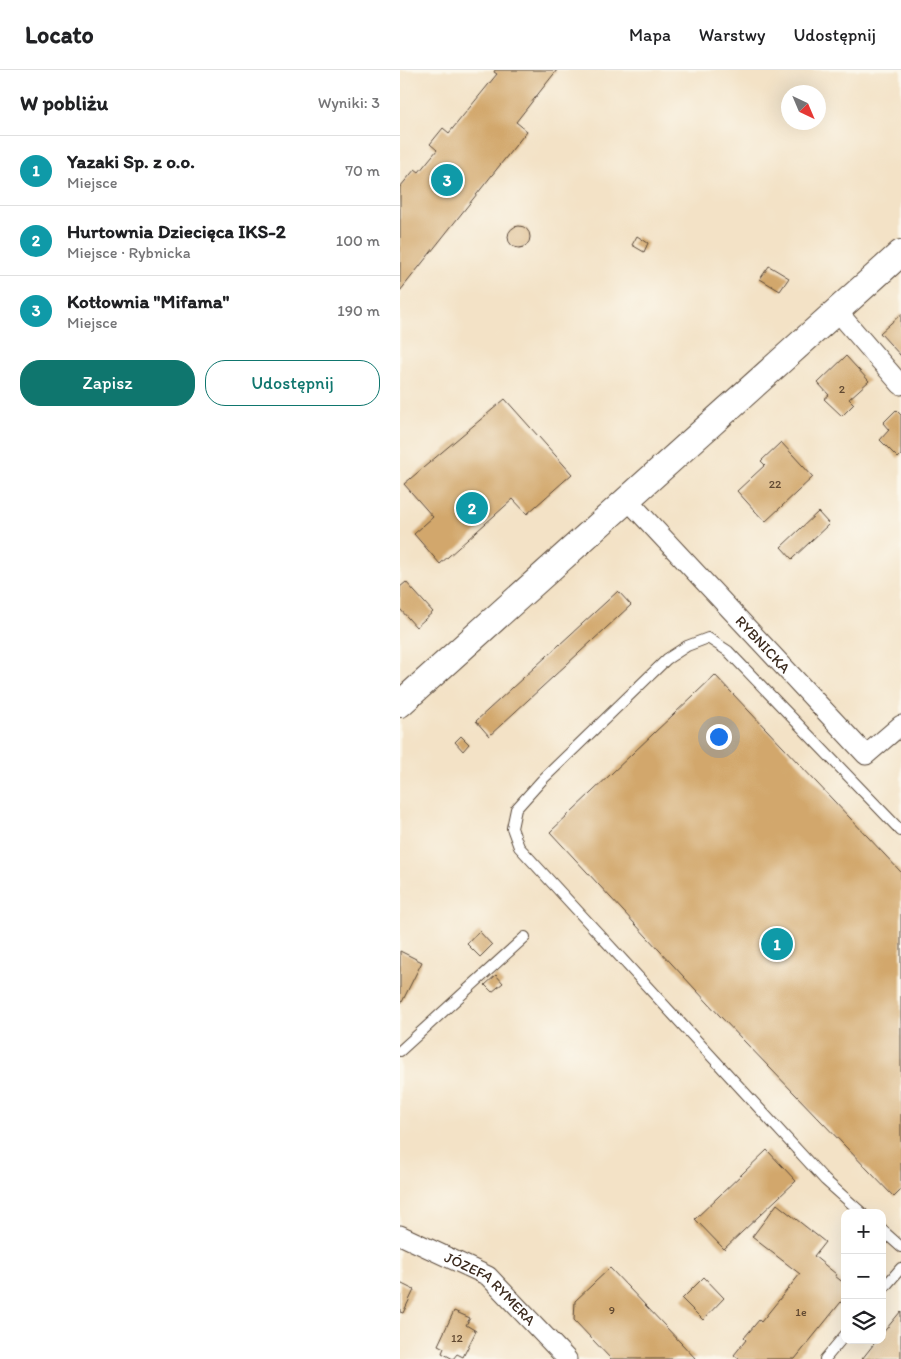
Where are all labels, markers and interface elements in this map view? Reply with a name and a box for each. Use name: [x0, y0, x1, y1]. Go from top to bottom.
text: Locato: [25, 20, 94, 49]
text: Mapa: [629, 24, 671, 46]
text: Warstwy: [699, 24, 766, 46]
text: Udostępnij: [794, 24, 876, 46]
north arrow: [781, 85, 826, 130]
text: W pobliżu: [20, 90, 108, 115]
text: Wyniki: 3: [318, 93, 380, 112]
text: Yazaki Sp. z o.o.: [67, 150, 195, 173]
text: 1: [32, 161, 40, 180]
text: 70 m: [345, 161, 380, 180]
pin: 3: [431, 161, 463, 199]
text: Miejsce: [67, 173, 118, 192]
text: Hurtownia Dziecięca IKS-2: [67, 220, 286, 243]
text: 2: [32, 231, 40, 250]
text: 100 m: [336, 231, 380, 250]
text: Miejsce · Rybnicka: [67, 243, 191, 262]
text: Kotłownia "Mifama": [67, 290, 230, 313]
text: 3: [32, 301, 40, 320]
text: 190 m: [337, 301, 380, 320]
text: Miejsce: [67, 313, 118, 332]
button: Zapisz: [20, 360, 195, 406]
button: Udostępnij: [205, 360, 380, 406]
house number: 2: [839, 382, 846, 396]
house number: 22: [769, 477, 782, 491]
pin: 2: [456, 489, 488, 527]
street label: RYBNICKA: [732, 612, 794, 677]
your location: [706, 724, 732, 750]
pin: 1: [761, 925, 793, 963]
map controls: [841, 1209, 886, 1344]
button: +: [841, 1209, 886, 1254]
street label: JÓZEFA RYMERA: [442, 1248, 540, 1330]
button: −: [841, 1254, 886, 1299]
button: layers: [841, 1299, 886, 1344]
house number: 9: [609, 1303, 615, 1317]
house number: 1e: [795, 1305, 807, 1319]
house number: 12: [451, 1331, 464, 1345]

